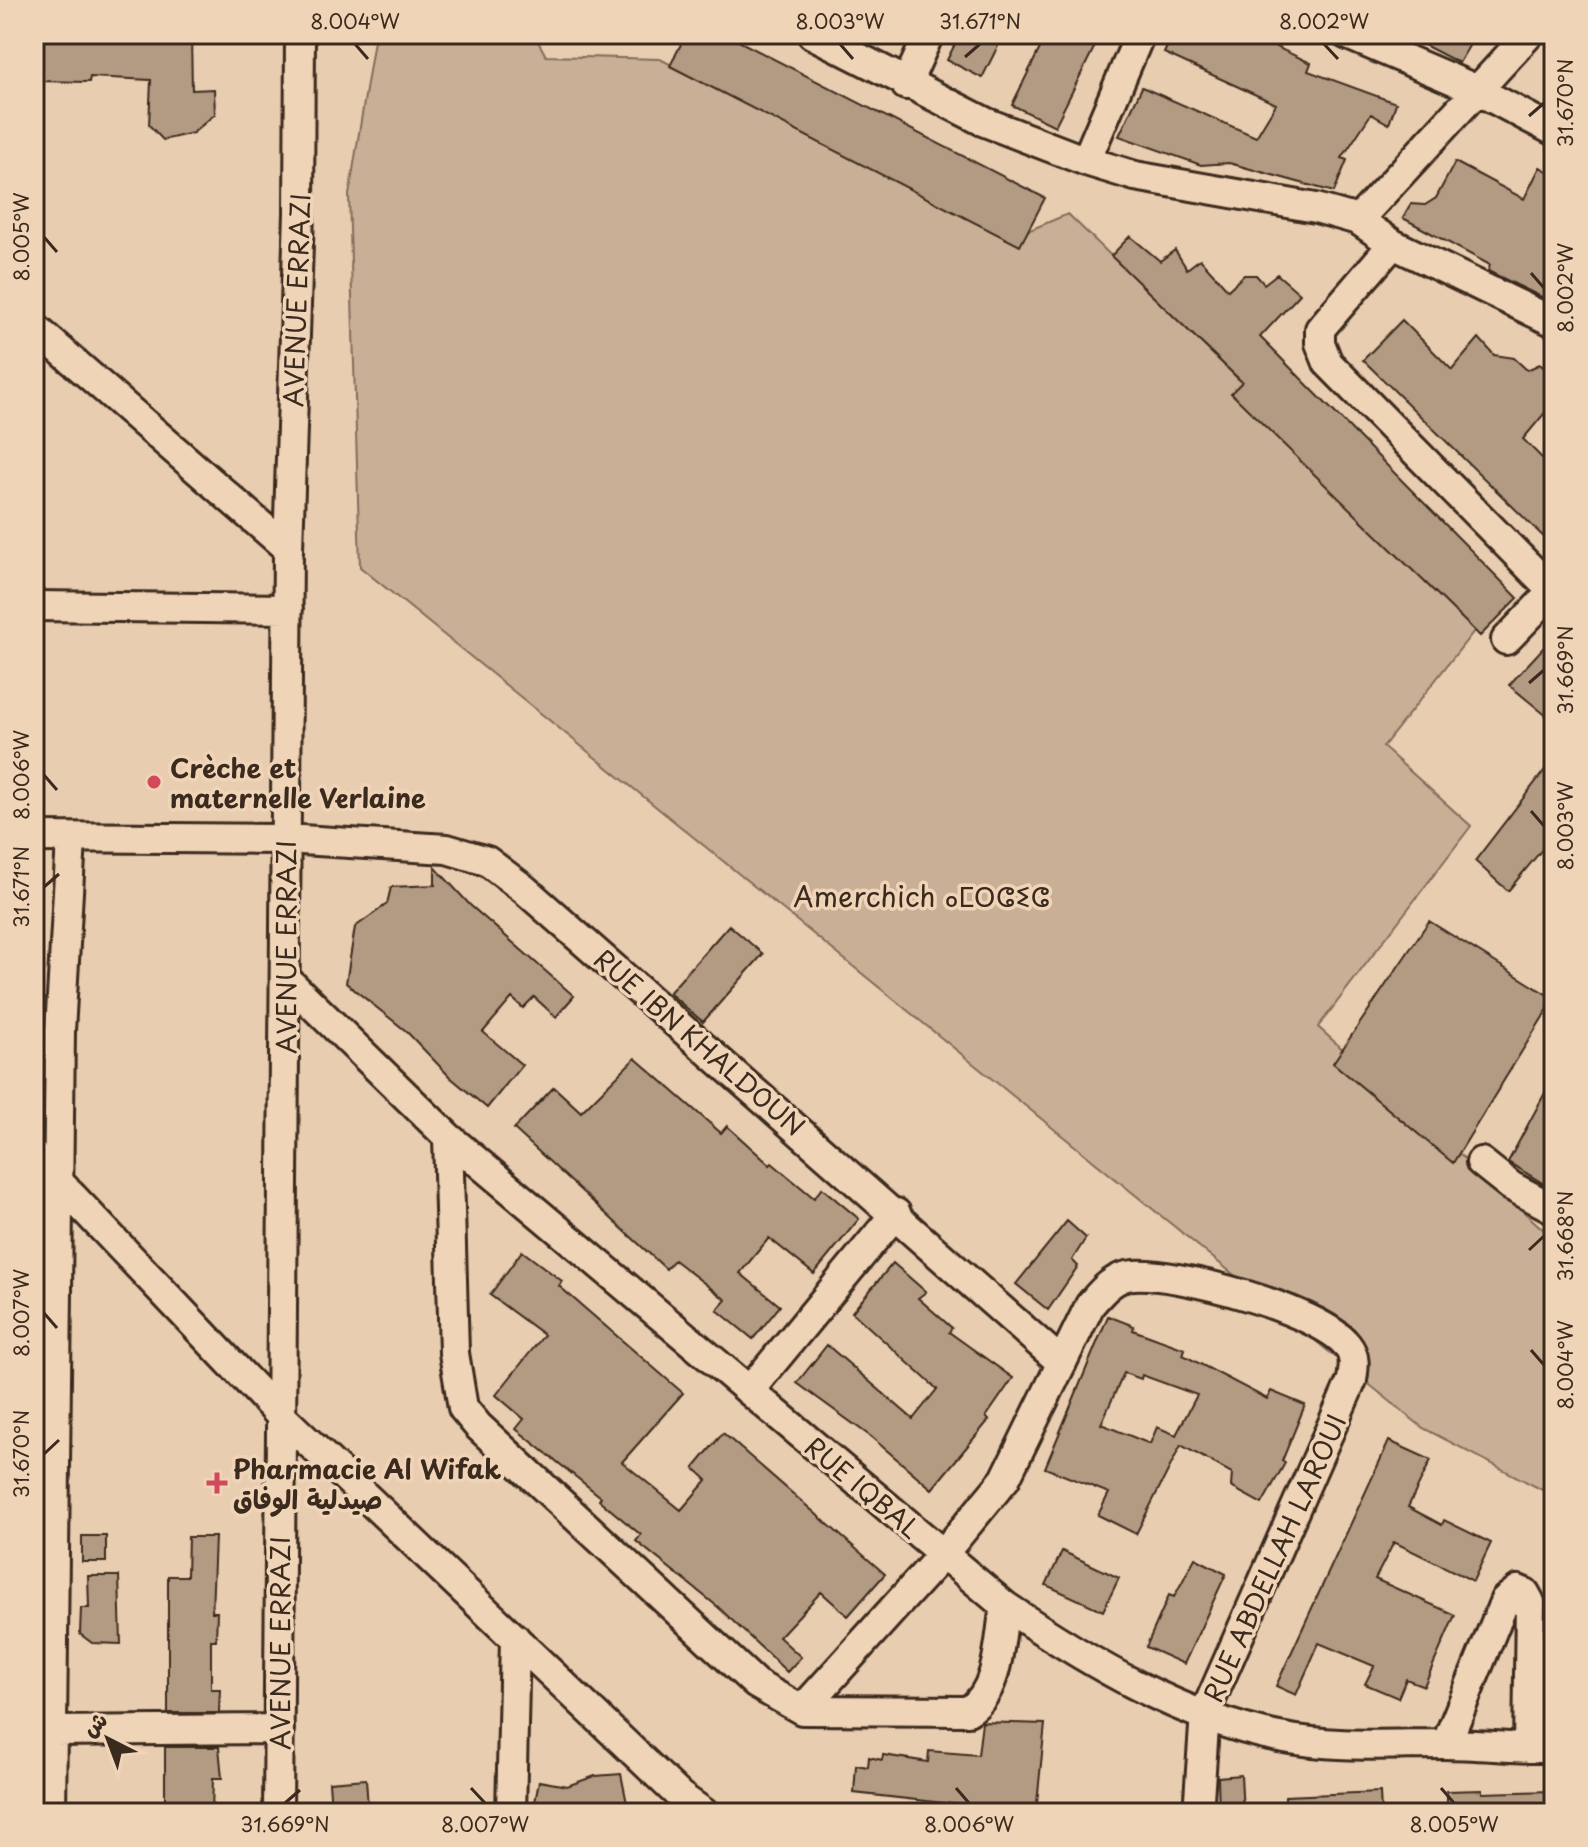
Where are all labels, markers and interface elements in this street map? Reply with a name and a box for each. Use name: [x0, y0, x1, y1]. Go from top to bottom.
text: 8.004°W: [310, 6, 400, 36]
text: 8.003°W: [795, 6, 885, 36]
text: 31.671°N: [939, 6, 1021, 36]
text: 8.002°W: [1279, 6, 1369, 36]
text: 31.670°N: [1550, 59, 1580, 147]
text: 8.005°W: [6, 192, 36, 282]
street label: AVENUE ERRAZI: [273, 192, 319, 408]
text: 8.002°W: [1550, 243, 1580, 333]
text: 31.669°N: [1550, 625, 1580, 715]
text: 8.006°W: [6, 729, 36, 820]
place label: Crèche et maternelle Verlaine: [170, 748, 426, 817]
marker: Crèche et maternelle Verlaine: [145, 773, 163, 791]
text: 8.003°W: [1550, 781, 1580, 871]
street label: AVENUE ERRAZI: [266, 840, 305, 1054]
text: 31.671°N: [6, 846, 36, 928]
district label: Amerchich ⴰⵎⵔⵛⵉⵛ: [793, 874, 1051, 917]
street label: RUE IBN KHALDOUN: [586, 939, 814, 1145]
text: 31.668°N: [1550, 1191, 1580, 1281]
text: 8.007°W: [6, 1268, 36, 1357]
text: 8.004°W: [1550, 1320, 1580, 1410]
street label: RUE ABDELLAH LAROUI: [1193, 1408, 1355, 1708]
text: 31.670°N: [6, 1410, 36, 1498]
street label: RUE IQBAL: [797, 1427, 929, 1547]
place label: Pharmacie Al Wifak صيدلية الوفاق: [233, 1449, 501, 1518]
marker: Pharmacie Al Wifak صيدلية الوفاق: [208, 1474, 226, 1492]
street label: AVENUE ERRAZI: [260, 1536, 299, 1750]
north arrow: [68, 1699, 148, 1779]
text: ش: [74, 1703, 114, 1743]
text: 31.669°N: [240, 1809, 330, 1839]
text: 8.007°W: [441, 1809, 530, 1839]
text: 8.006°W: [924, 1809, 1015, 1839]
text: 8.005°W: [1409, 1809, 1499, 1839]

